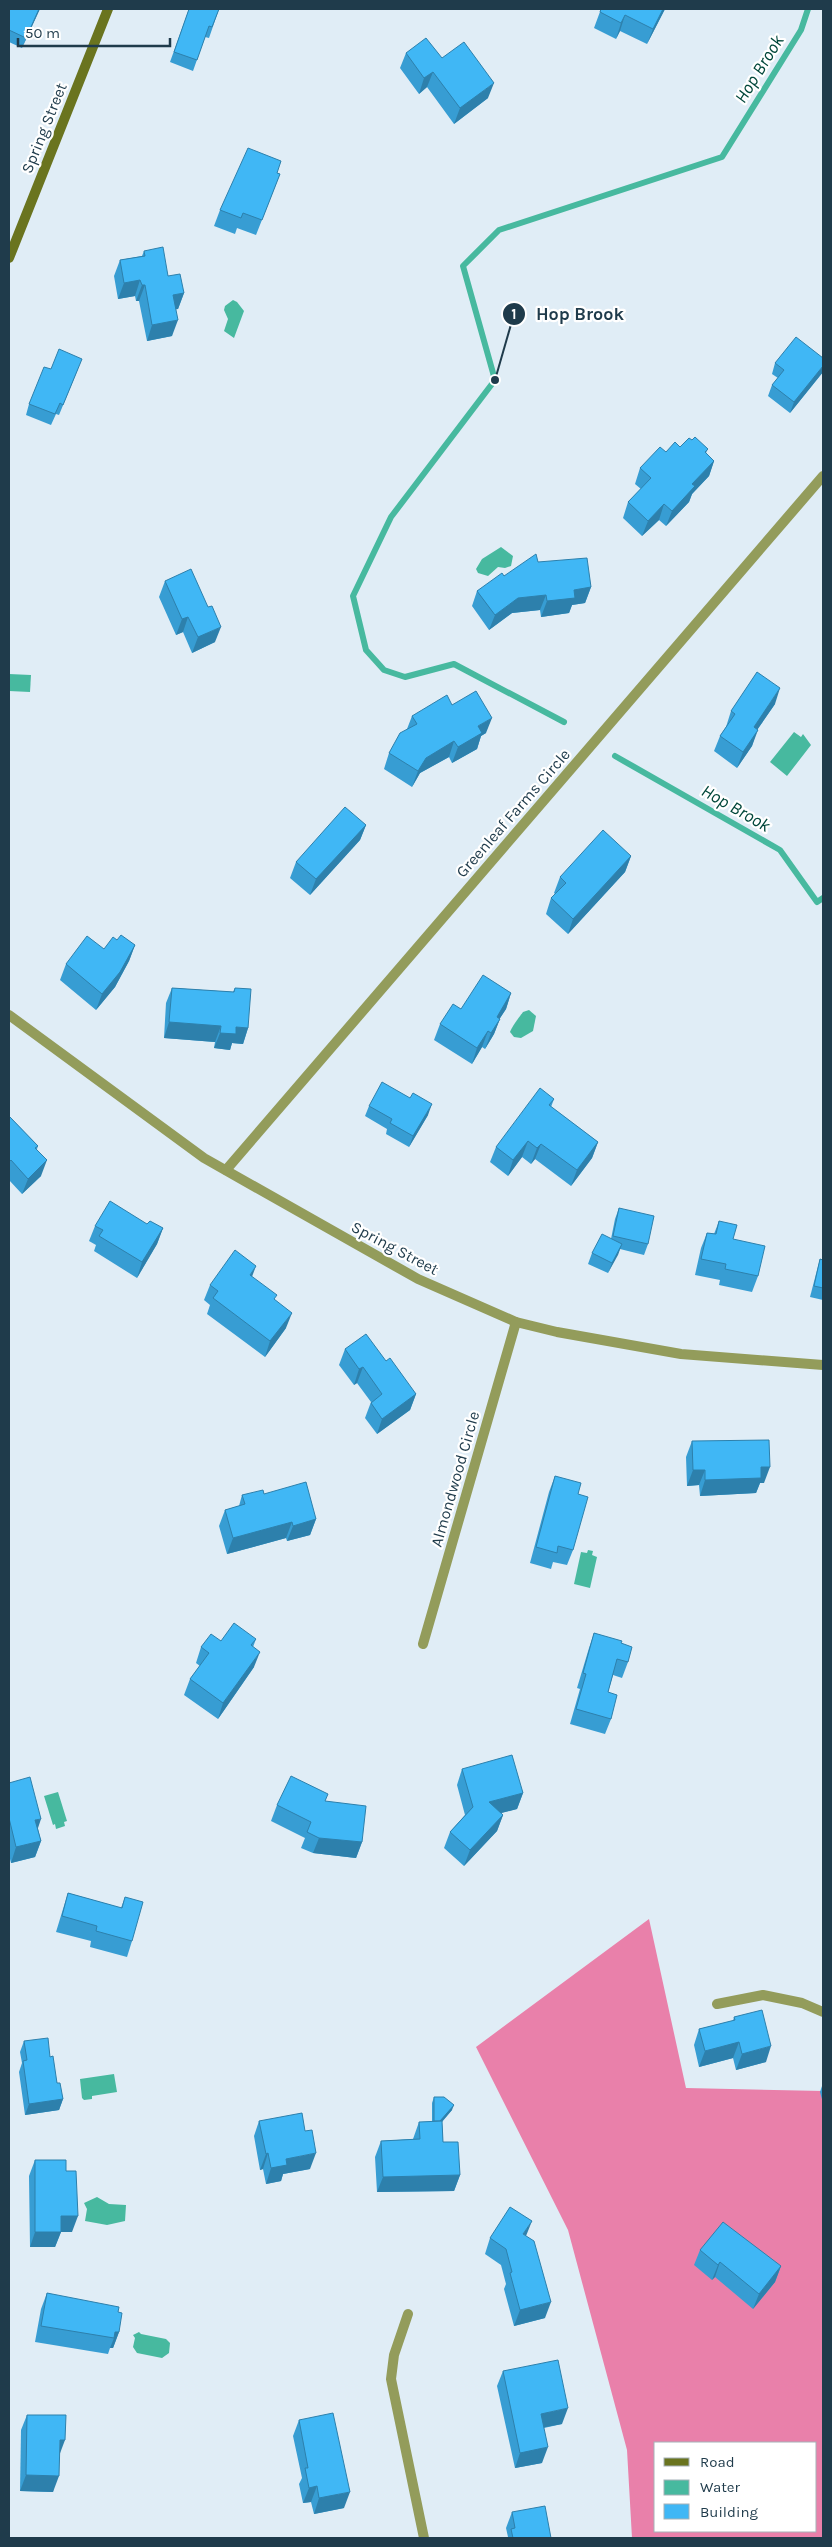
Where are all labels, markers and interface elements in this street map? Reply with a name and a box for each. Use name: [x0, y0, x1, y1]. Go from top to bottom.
scale bar: [18, 15, 170, 47]
text: 50 m: [25, 24, 60, 42]
water label: Hop Brook: [729, 30, 789, 107]
street label: Spring Street: [17, 80, 71, 176]
callout: Hop Brook: [501, 298, 634, 331]
text: Hop Brook: [536, 303, 624, 325]
text: 1: [511, 305, 517, 323]
street label: Greenleaf Farms Circle: [452, 745, 574, 881]
water label: Hop Brook: [697, 779, 775, 837]
street label: Spring Street: [348, 1217, 442, 1279]
street label: Almondwood Circle: [427, 1409, 483, 1549]
legend: [654, 2442, 817, 2532]
text: Road: [700, 2453, 735, 2471]
text: Water: [700, 2478, 741, 2496]
text: Building: [700, 2503, 758, 2521]

